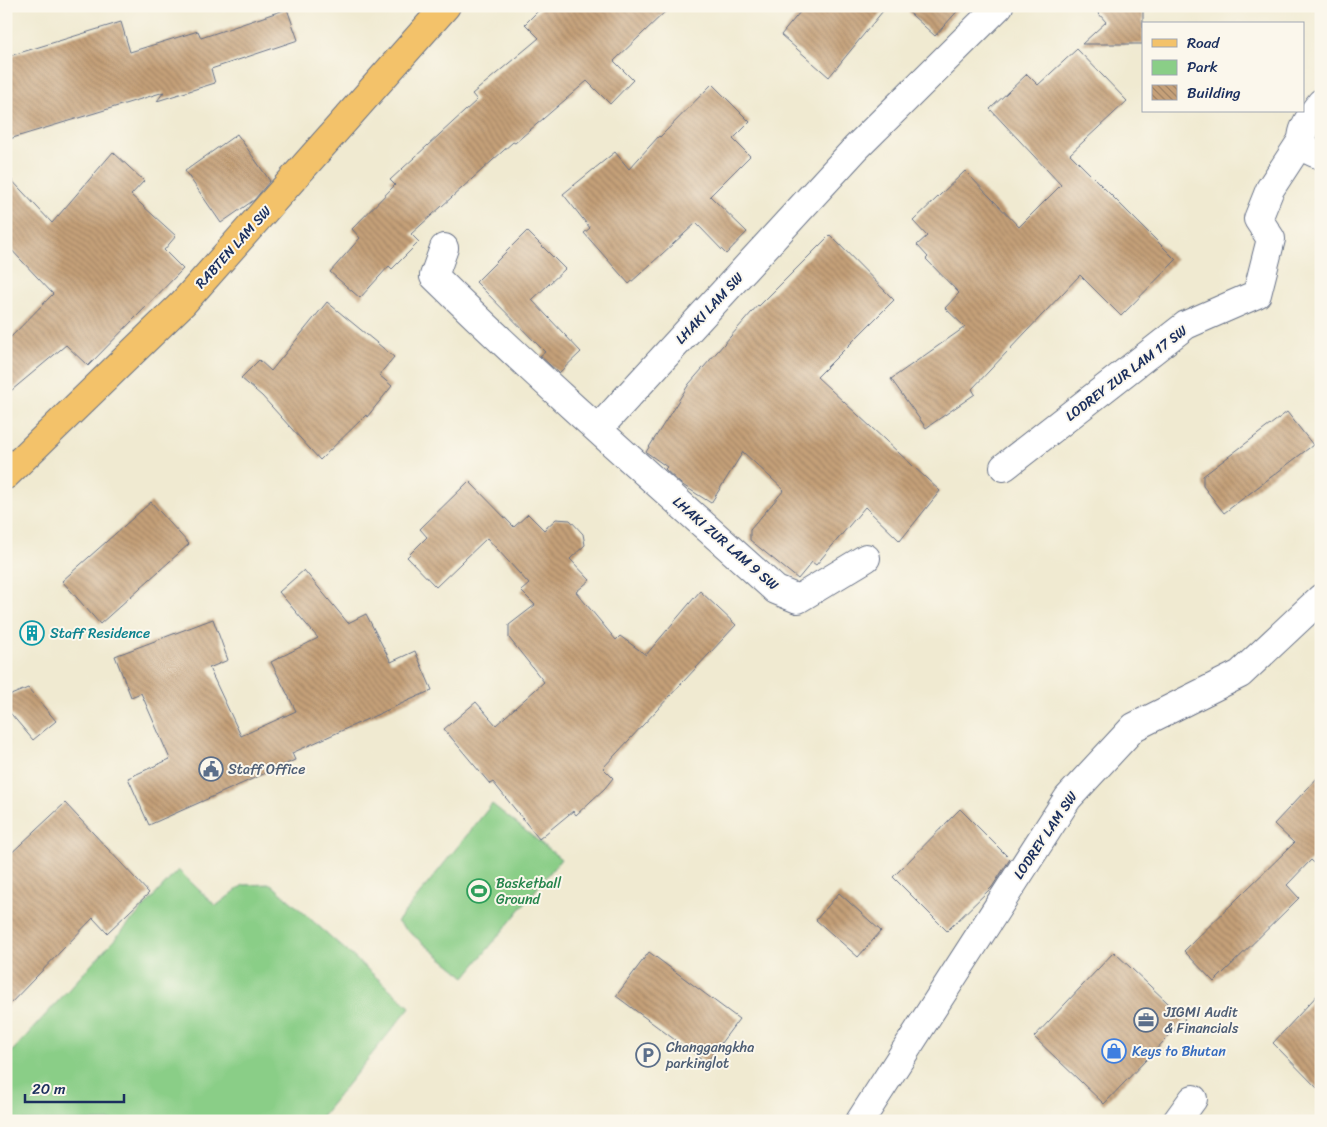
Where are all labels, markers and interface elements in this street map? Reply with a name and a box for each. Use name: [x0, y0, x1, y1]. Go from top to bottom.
legend: [1142, 22, 1304, 112]
text: Road: [1187, 30, 1220, 56]
text: Park: [1187, 54, 1218, 80]
text: Building: [1187, 80, 1241, 106]
street label: RABTEN LAM SW: [189, 200, 278, 295]
street label: LHAKI LAM SW: [669, 266, 750, 350]
street label: LODREY ZUR LAM 17 SW: [1060, 319, 1193, 428]
street label: LHAKI ZUR LAM 9 SW: [667, 490, 785, 597]
building icon: Staff Residence: [19, 620, 45, 646]
place label: Staff Residence: [50, 621, 150, 646]
public building icon: Staff Office: [198, 756, 224, 782]
place label: Staff Office: [228, 757, 306, 782]
street label: LODREY LAM SW: [1007, 786, 1084, 884]
place label: Basketball Ground: [496, 871, 562, 912]
sports icon: Basketball Ground: [466, 878, 492, 904]
place label: JIGMI Audit & Financials: [1163, 1000, 1239, 1041]
office icon: JIGMI Audit & Financials: [1133, 1007, 1159, 1033]
place label: Changgangkha parkinglot: [665, 1035, 754, 1076]
shop icon: Keys to Bhutan: [1101, 1038, 1127, 1064]
place label: Keys to Bhutan: [1132, 1039, 1226, 1064]
parking icon: Changgangkha parkinglot: [635, 1042, 661, 1068]
scale bar: [25, 1072, 124, 1104]
text: 20 m: [32, 1076, 66, 1102]

